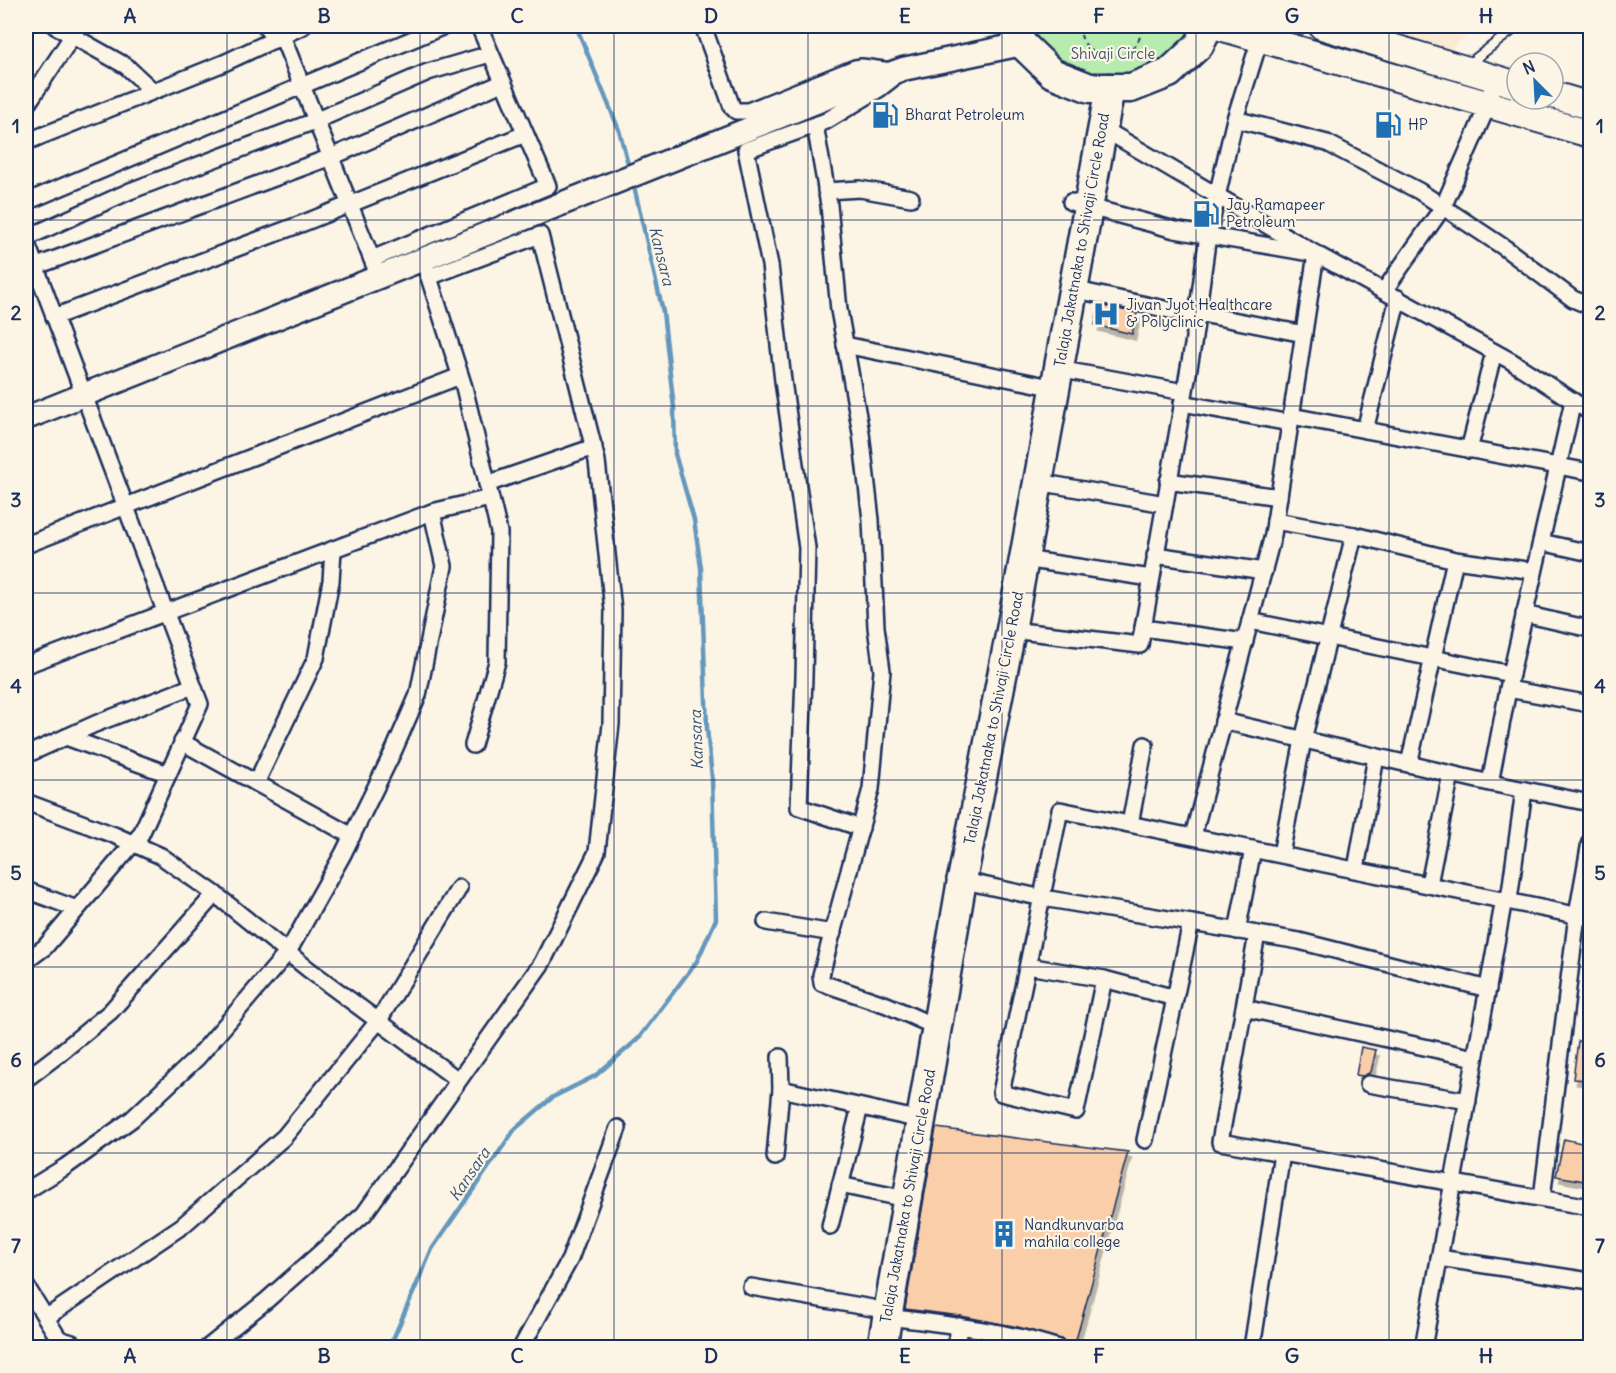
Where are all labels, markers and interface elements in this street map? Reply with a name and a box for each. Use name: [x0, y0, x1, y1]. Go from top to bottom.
text: A: [124, 3, 137, 28]
text: B: [317, 3, 331, 28]
text: C: [510, 3, 524, 28]
text: D: [704, 3, 718, 28]
text: E: [899, 3, 911, 28]
text: F: [1093, 3, 1105, 28]
text: G: [1285, 3, 1299, 28]
text: H: [1479, 3, 1493, 28]
park label: Shivaji Circle: [1071, 44, 1155, 63]
north arrow: [1505, 51, 1565, 111]
text: N: [1520, 56, 1538, 79]
fuel station icon: Bharat Petroleum: [870, 100, 900, 130]
place label: Bharat Petroleum: [905, 105, 1025, 124]
fuel station icon: HP: [1373, 110, 1403, 140]
street label: Talaja Jakatnaka to Shivaji Circle Road: [1050, 111, 1113, 368]
text: 1: [12, 113, 20, 138]
text: 1: [1596, 113, 1604, 138]
place label: HP: [1408, 115, 1428, 134]
place label: Jay Ramapeer Petroleum: [1226, 195, 1325, 231]
fuel station icon: Jay Ramapeer Petroleum: [1191, 199, 1221, 229]
water label: Kansara: [645, 224, 679, 288]
place label: Jivan Jyot Healthcare & Polyclinic: [1126, 295, 1272, 331]
hospital icon: Jivan Jyot Healthcare & Polyclinic: [1091, 299, 1121, 329]
text: 2: [11, 300, 22, 325]
text: 2: [1595, 300, 1606, 325]
text: 3: [10, 487, 22, 512]
text: 3: [1594, 487, 1606, 512]
street label: Talaja Jakatnaka to Shivaji Circle Road: [960, 589, 1027, 846]
text: 4: [10, 673, 22, 698]
text: 4: [1594, 673, 1606, 698]
water label: Kansara: [685, 709, 707, 770]
text: 5: [10, 860, 22, 885]
text: 5: [1594, 860, 1606, 885]
text: 6: [10, 1047, 22, 1072]
text: 6: [1594, 1047, 1606, 1072]
street label: Talaja Jakatnaka to Shivaji Circle Road: [876, 1067, 939, 1324]
water label: Kansara: [444, 1143, 495, 1205]
place label: Nandkunvarba mahila college: [1024, 1215, 1124, 1251]
building icon: Nandkunvarba mahila college: [989, 1219, 1019, 1249]
text: 7: [11, 1233, 21, 1258]
text: 7: [1595, 1233, 1605, 1258]
text: A: [124, 1343, 137, 1368]
text: B: [317, 1343, 331, 1368]
text: C: [510, 1343, 524, 1368]
text: D: [704, 1343, 718, 1368]
text: E: [899, 1343, 911, 1368]
text: F: [1093, 1343, 1105, 1368]
text: G: [1285, 1343, 1299, 1368]
text: H: [1479, 1343, 1493, 1368]

